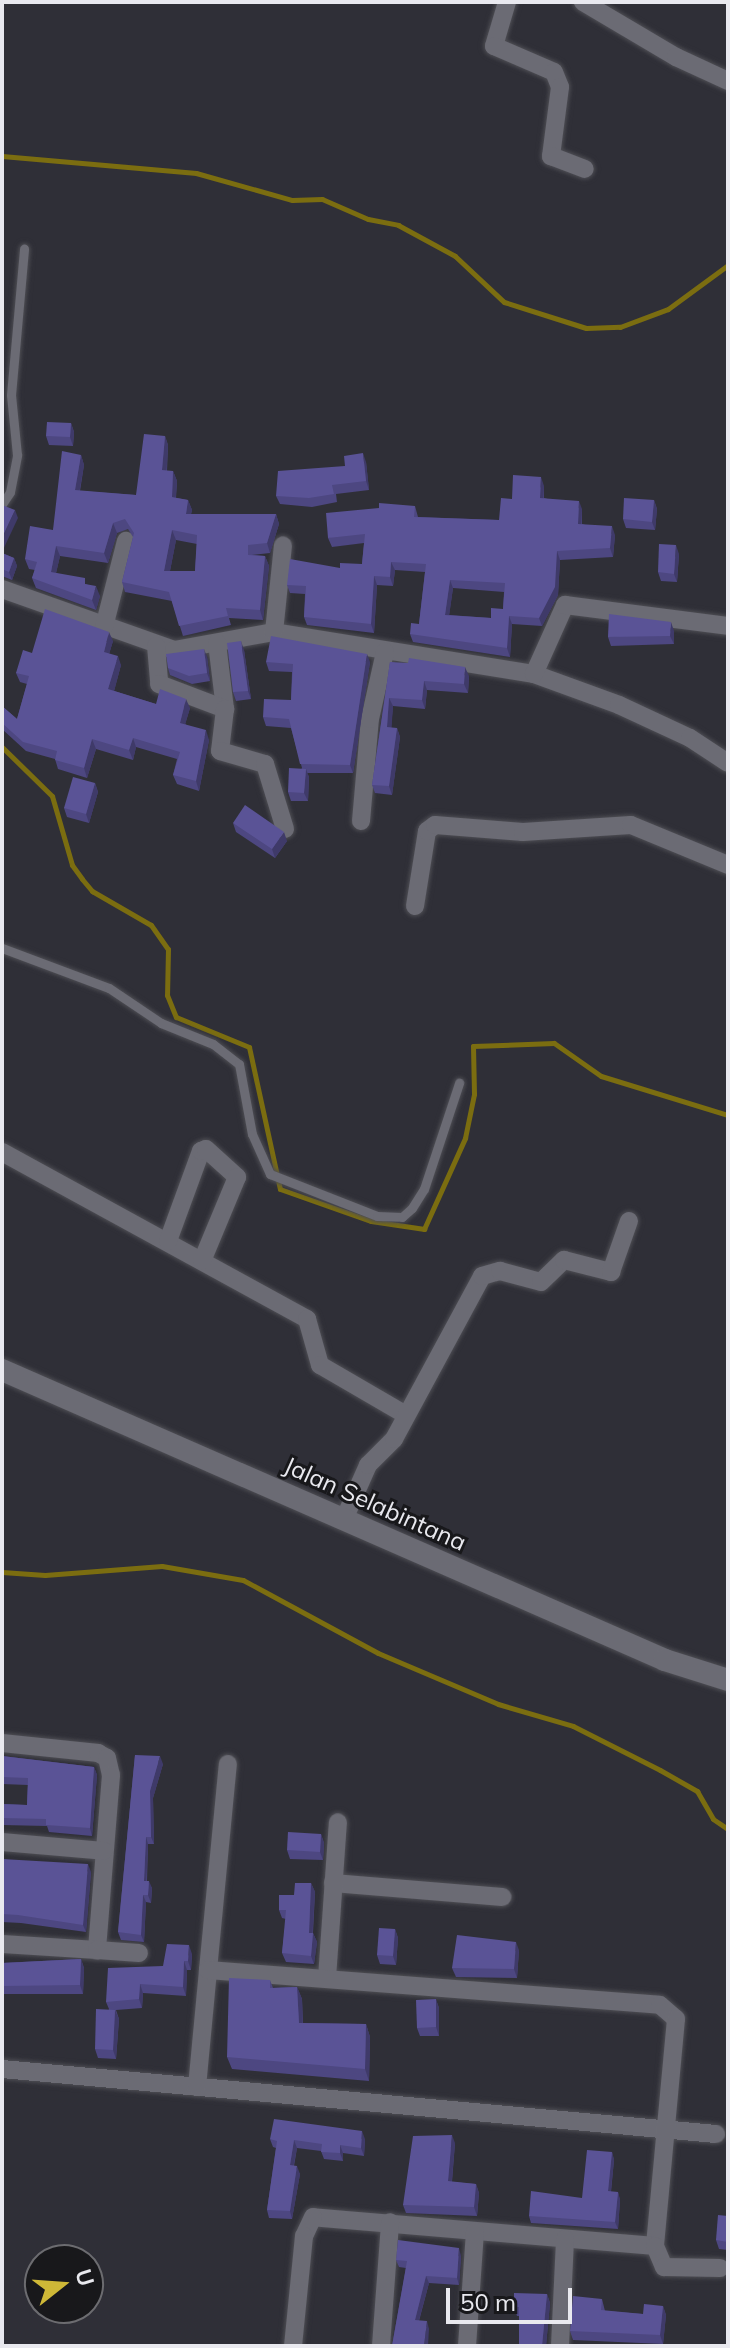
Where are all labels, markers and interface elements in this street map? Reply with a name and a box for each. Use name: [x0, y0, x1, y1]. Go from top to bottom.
street label: Jalan Selabintana: [279, 1451, 471, 1557]
north arrow: [24, 2244, 104, 2324]
text: U: [69, 2266, 101, 2289]
scale bar: [450, 2272, 576, 2322]
text: 50 m: [460, 2287, 516, 2317]

